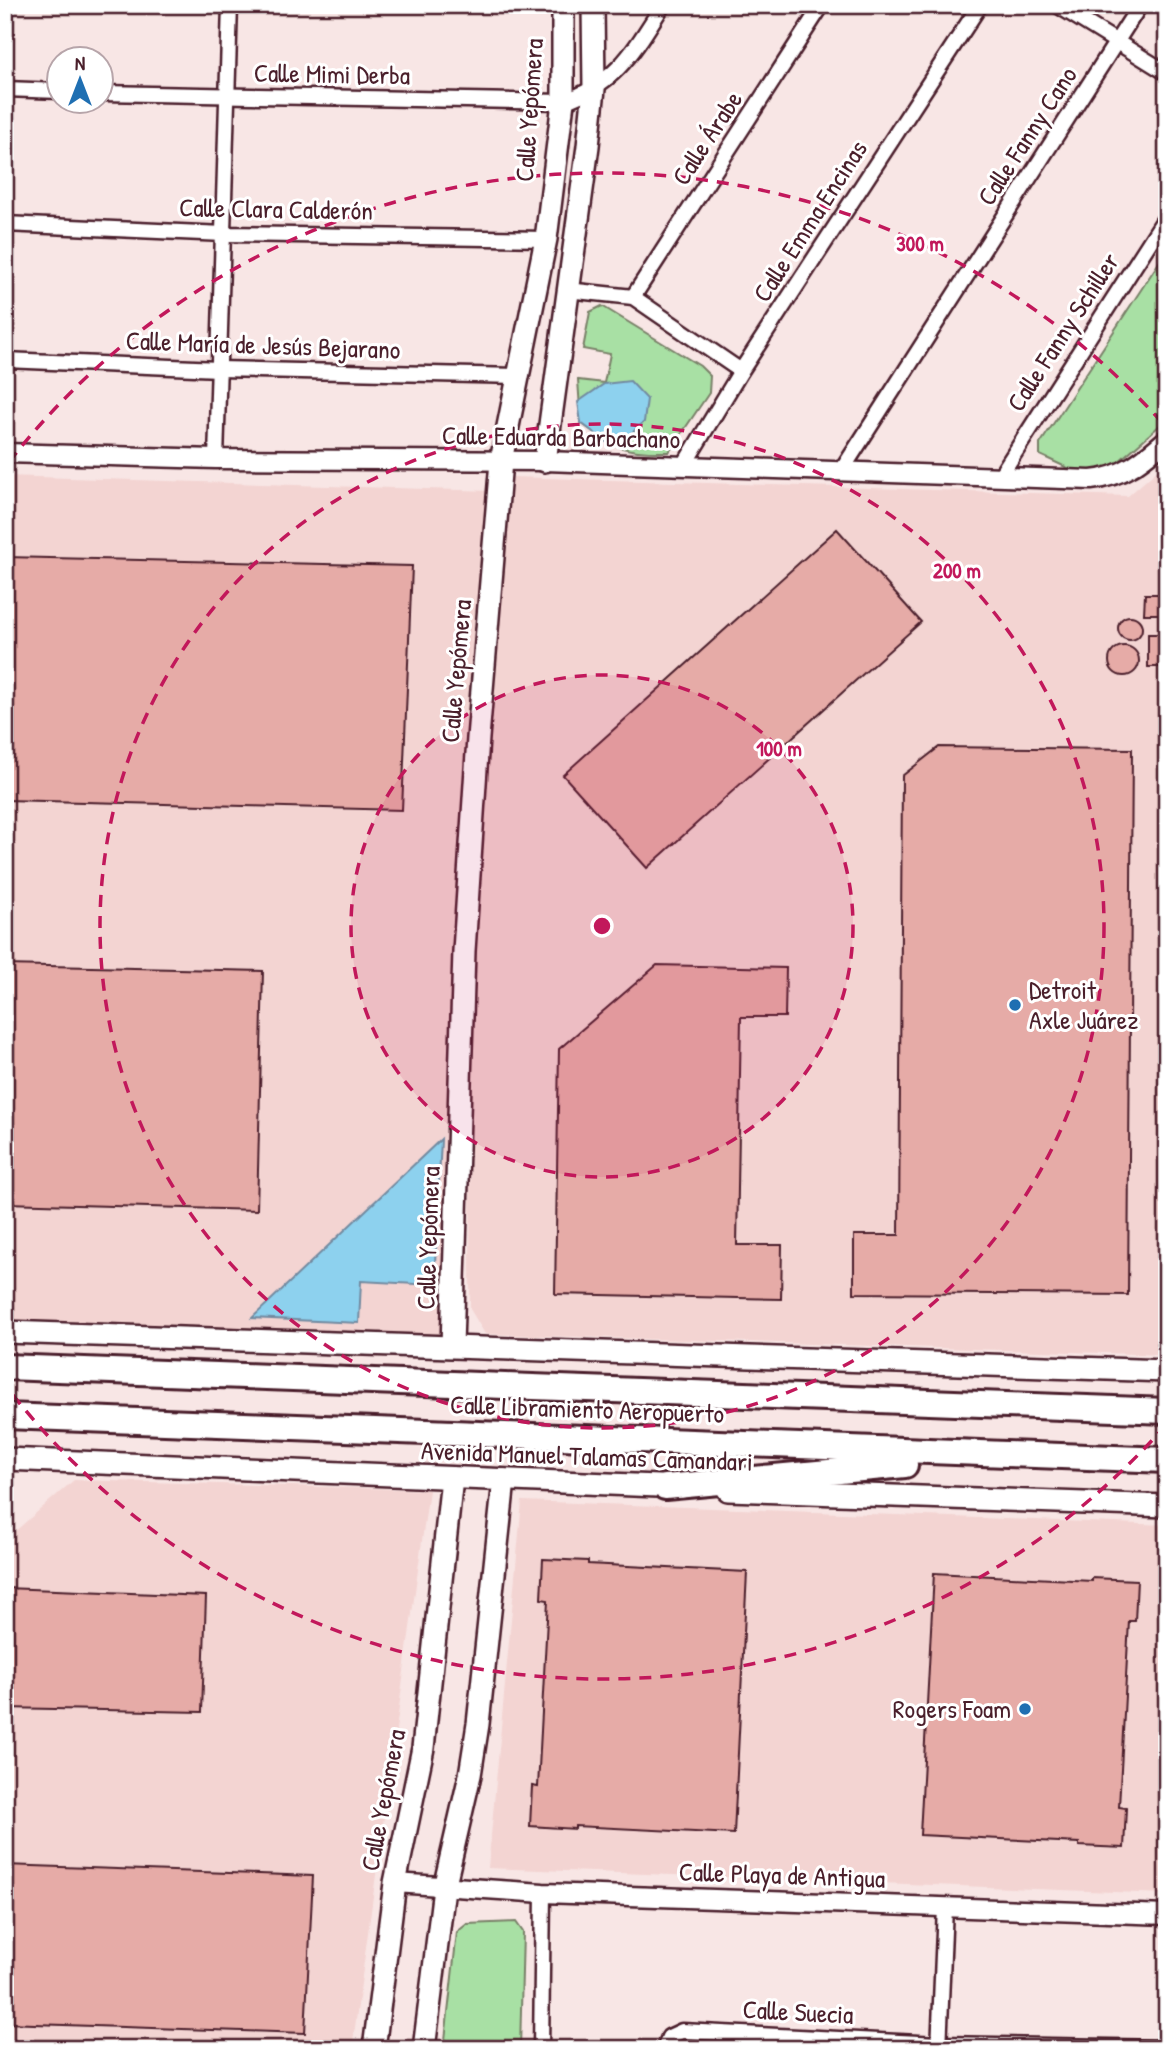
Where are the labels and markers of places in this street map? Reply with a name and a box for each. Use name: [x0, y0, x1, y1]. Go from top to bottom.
centre of rings: [590, 914, 614, 938]
place label: Detroit Axle Juárez: [1029, 972, 1138, 1037]
marker: Detroit Axle Juárez: [1007, 997, 1023, 1013]
place label: Rogers Foam: [893, 1691, 1011, 1726]
marker: Rogers Foam: [1017, 1701, 1033, 1717]

